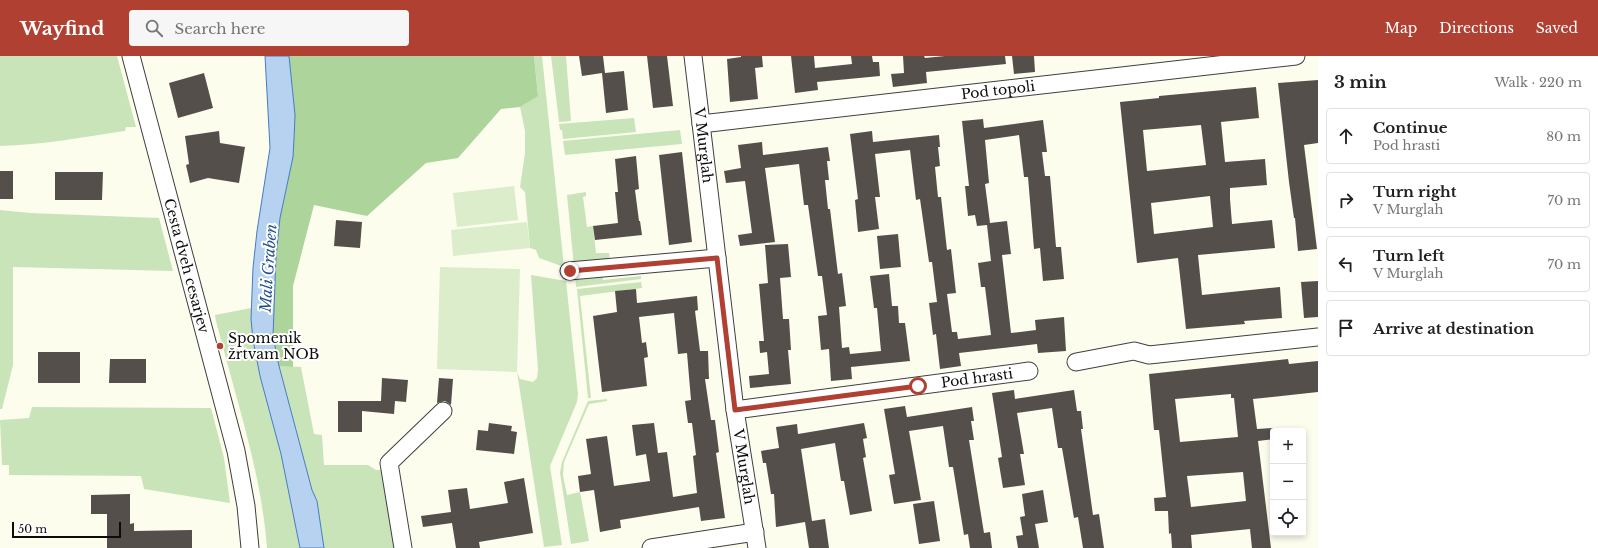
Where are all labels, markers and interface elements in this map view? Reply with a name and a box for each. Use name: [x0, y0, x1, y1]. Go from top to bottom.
search box: [129, 10, 409, 46]
text: Wayfind: [20, 17, 105, 40]
icon: search: [143, 17, 165, 39]
text: Search here: [175, 19, 265, 38]
text: Map: [1385, 19, 1417, 37]
text: Directions: [1439, 19, 1514, 37]
text: Saved: [1536, 19, 1578, 37]
text: 3 min: [1334, 72, 1387, 93]
text: Walk · 220 m: [1494, 74, 1582, 91]
street label: Pod topoli: [960, 77, 1036, 103]
street label: V Murglah: [690, 106, 717, 184]
text: Continue: [1373, 118, 1448, 137]
icon: ahead: [1335, 125, 1357, 147]
text: 80 m: [1546, 128, 1581, 145]
text: Pod hrasti: [1373, 137, 1440, 154]
text: Turn right: [1373, 182, 1456, 201]
icon: right: [1335, 189, 1357, 211]
text: 70 m: [1548, 192, 1581, 209]
street label: Cesta dveh cesarjev: [160, 196, 213, 336]
text: V Murglah: [1373, 201, 1443, 218]
water label: Mali Graben: [255, 223, 281, 314]
text: Turn left: [1373, 246, 1444, 265]
icon: left: [1335, 253, 1357, 275]
text: 70 m: [1548, 256, 1581, 273]
route end: [561, 262, 579, 280]
text: V Murglah: [1373, 265, 1443, 282]
icon: arrive: [1335, 317, 1357, 339]
text: Arrive at destination: [1373, 319, 1534, 338]
place label: Spomenik žrtvam NOB: [228, 329, 319, 363]
marker: Spomenik žrtvam NOB: [215, 341, 225, 351]
street label: Pod hrasti: [940, 364, 1014, 392]
route start: [909, 377, 927, 395]
street label: V Murglah: [729, 427, 759, 506]
map controls: [1270, 428, 1306, 536]
button: +: [1270, 428, 1306, 464]
button: −: [1270, 464, 1306, 500]
button: locate: [1270, 500, 1306, 536]
scale bar: [12, 520, 121, 539]
text: 50 m: [18, 522, 47, 536]

